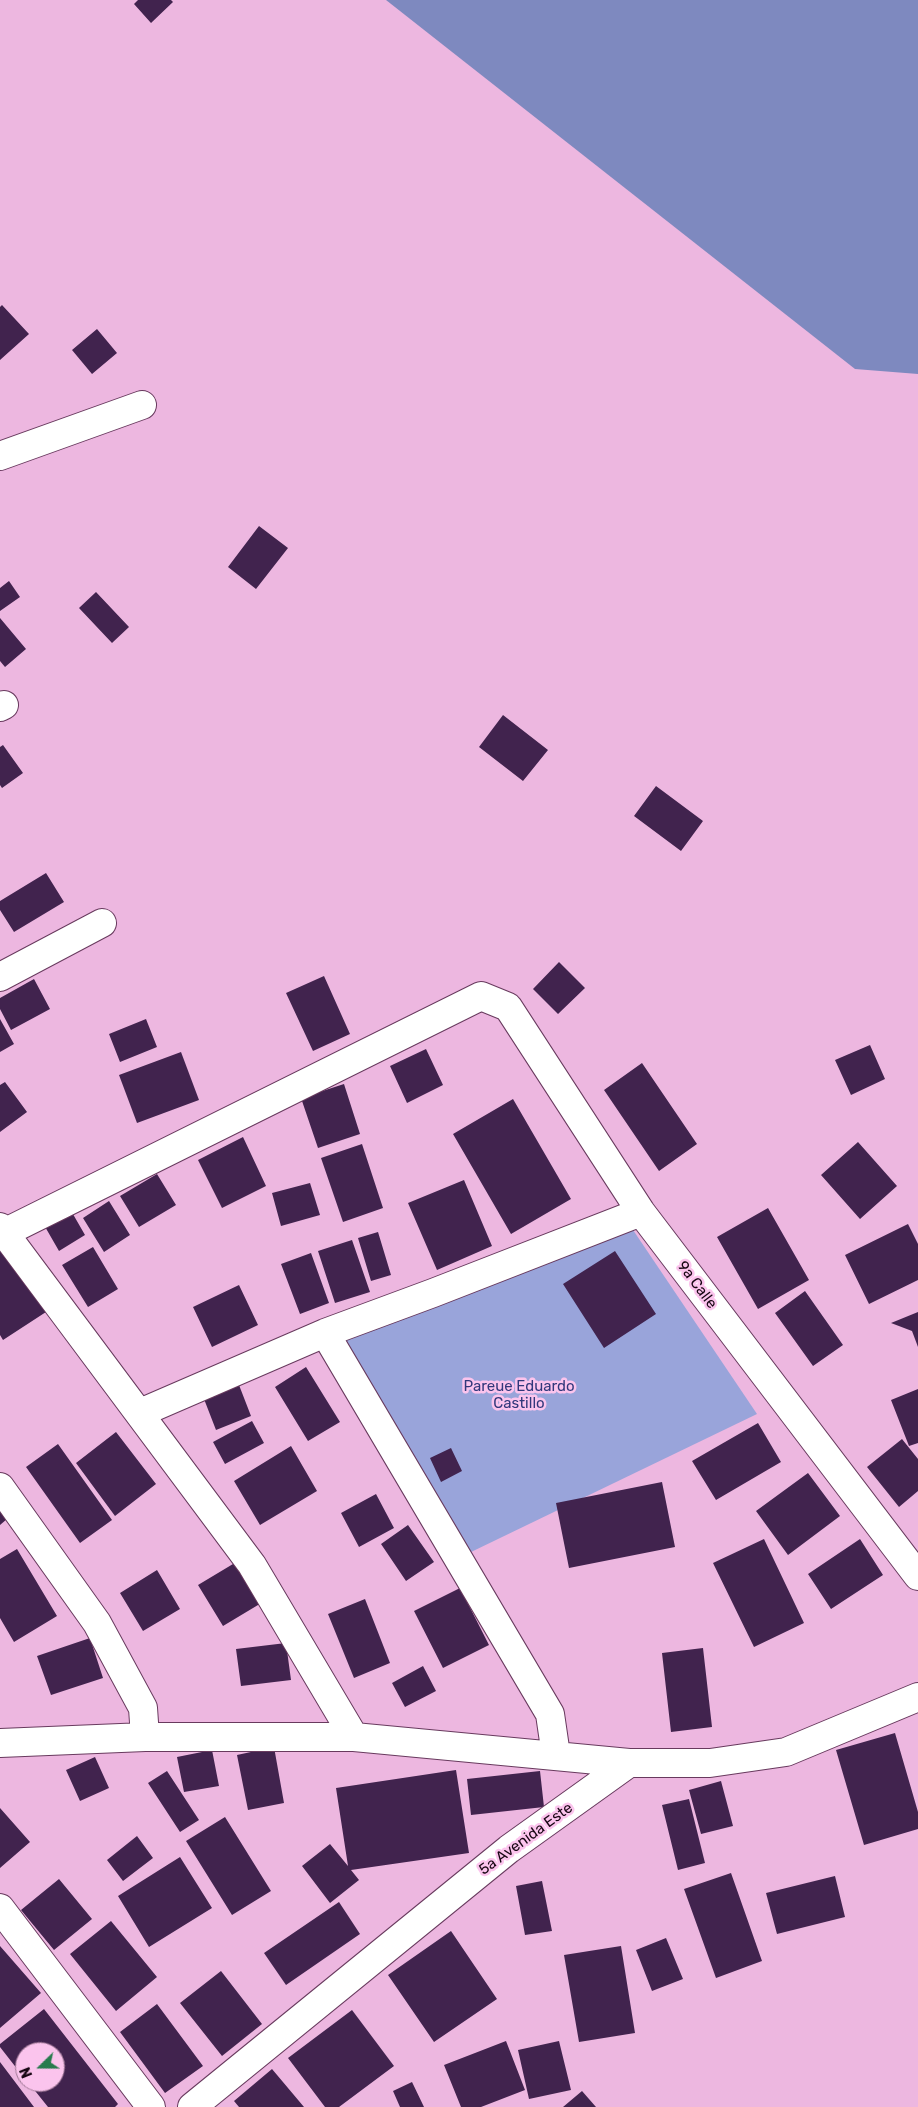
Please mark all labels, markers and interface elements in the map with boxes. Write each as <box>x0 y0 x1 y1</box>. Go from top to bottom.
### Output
street label: 9a Calle <box>673 1258 721 1312</box>
park label: Pareue Eduardo Castillo <box>463 1378 575 1413</box>
street label: 5a Avenida Este <box>476 1799 576 1879</box>
north arrow <box>15 2042 65 2092</box>
text: N <box>17 2065 36 2080</box>

